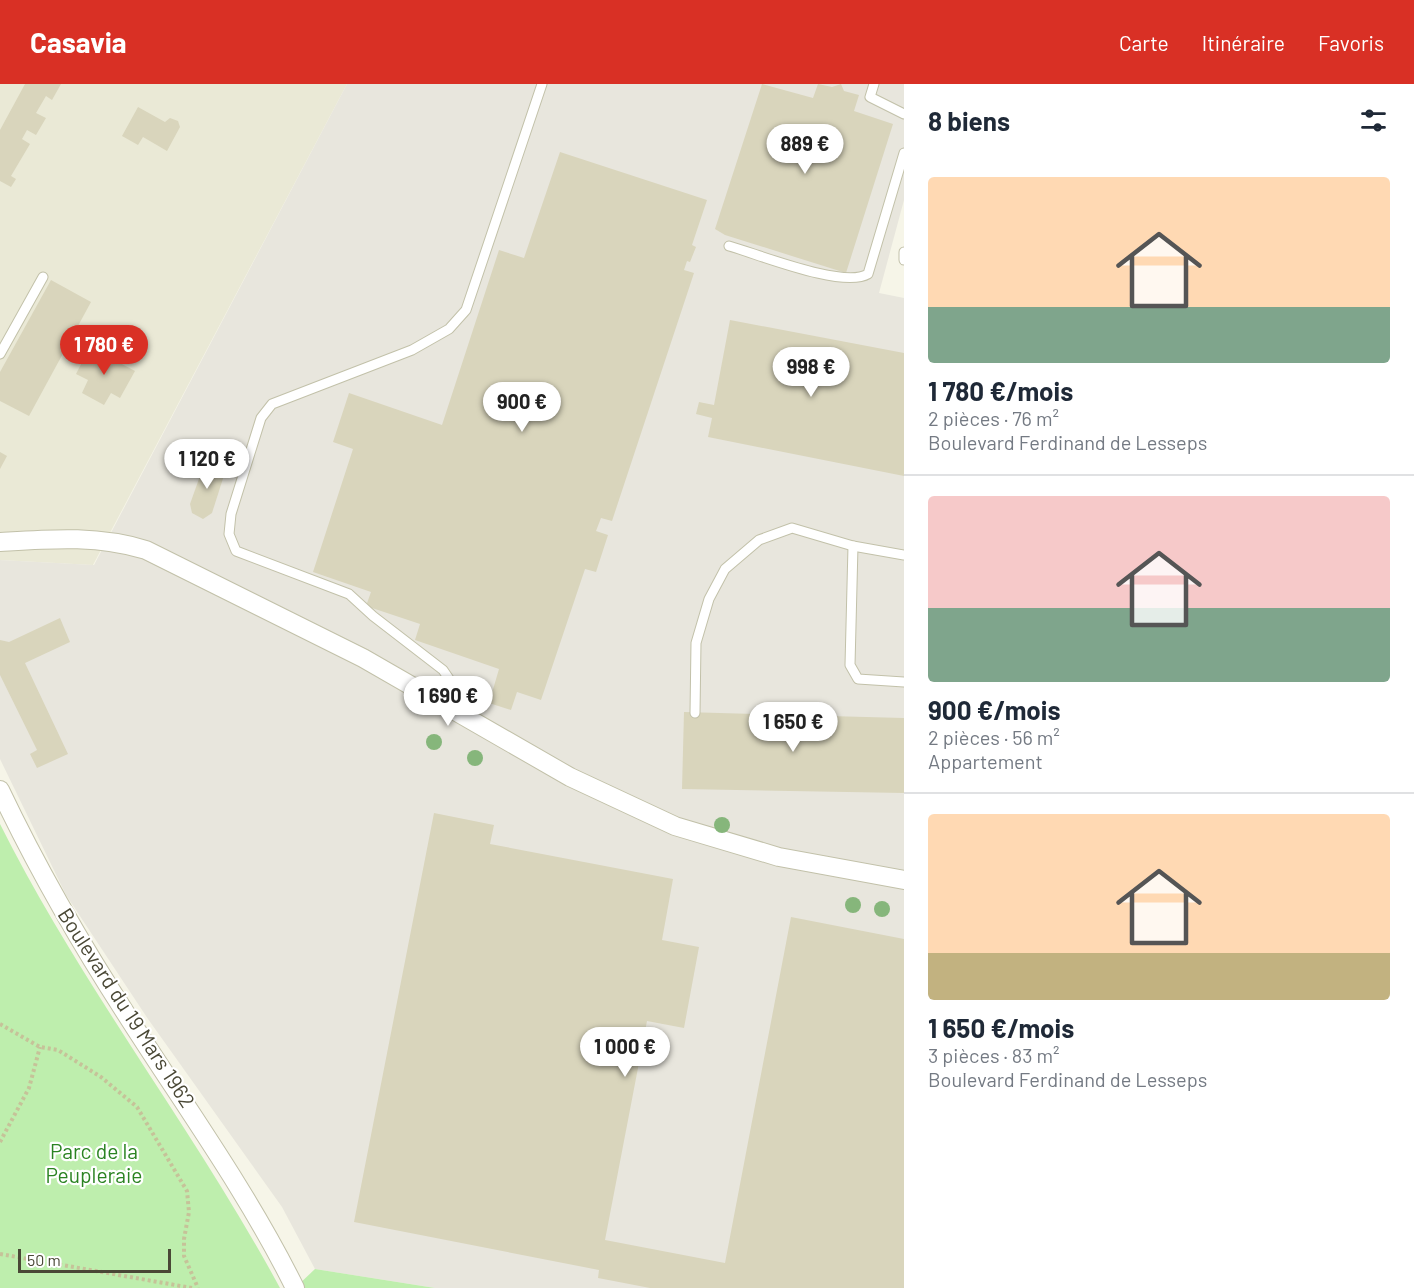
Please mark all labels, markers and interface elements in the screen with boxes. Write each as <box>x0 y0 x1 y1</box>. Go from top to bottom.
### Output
text: Casavia <box>30 25 127 59</box>
text: Carte <box>1119 30 1169 55</box>
text: Itinéraire <box>1202 30 1285 55</box>
text: Favoris <box>1318 30 1384 55</box>
icon: filters <box>1357 104 1390 137</box>
text: 8 biens <box>928 105 1010 136</box>
pin: 889 € <box>763 124 847 175</box>
text: 889 € <box>781 131 829 155</box>
icon: home <box>1105 216 1213 324</box>
pin: 1 780 € <box>49 325 159 376</box>
text: 1 780 € <box>74 332 134 356</box>
pin: 998 € <box>769 347 853 398</box>
text: 998 € <box>787 354 835 378</box>
text: 1 780 €/mois <box>928 375 1073 406</box>
pin: 900 € <box>480 382 564 433</box>
text: 900 € <box>497 389 547 413</box>
text: 2 pièces · 76 m² <box>928 406 1059 430</box>
text: Boulevard Ferdinand de Lesseps <box>928 430 1207 454</box>
pin: 1 120 € <box>152 439 262 490</box>
text: 1 120 € <box>178 446 236 470</box>
icon: home <box>1105 535 1213 643</box>
pin: 1 690 € <box>393 676 503 727</box>
text: 1 690 € <box>418 683 478 707</box>
text: 900 €/mois <box>928 694 1060 725</box>
pin: 1 650 € <box>738 702 848 753</box>
text: 1 650 € <box>763 709 823 733</box>
text: 2 pièces · 56 m² <box>928 725 1060 749</box>
text: Appartement <box>928 749 1043 773</box>
icon: home <box>1105 853 1213 961</box>
street label: Boulevard du 19 Mars 1962 <box>53 903 201 1112</box>
text: 1 650 €/mois <box>928 1012 1074 1043</box>
pin: 1 000 € <box>570 1027 680 1078</box>
text: 1 000 € <box>594 1034 656 1058</box>
text: 3 pièces · 83 m² <box>928 1043 1060 1067</box>
text: Boulevard Ferdinand de Lesseps <box>928 1067 1207 1091</box>
park label: Parc de la Peupleraie <box>46 1138 143 1187</box>
scale bar <box>18 1246 171 1274</box>
text: 50 m <box>27 1250 61 1269</box>

